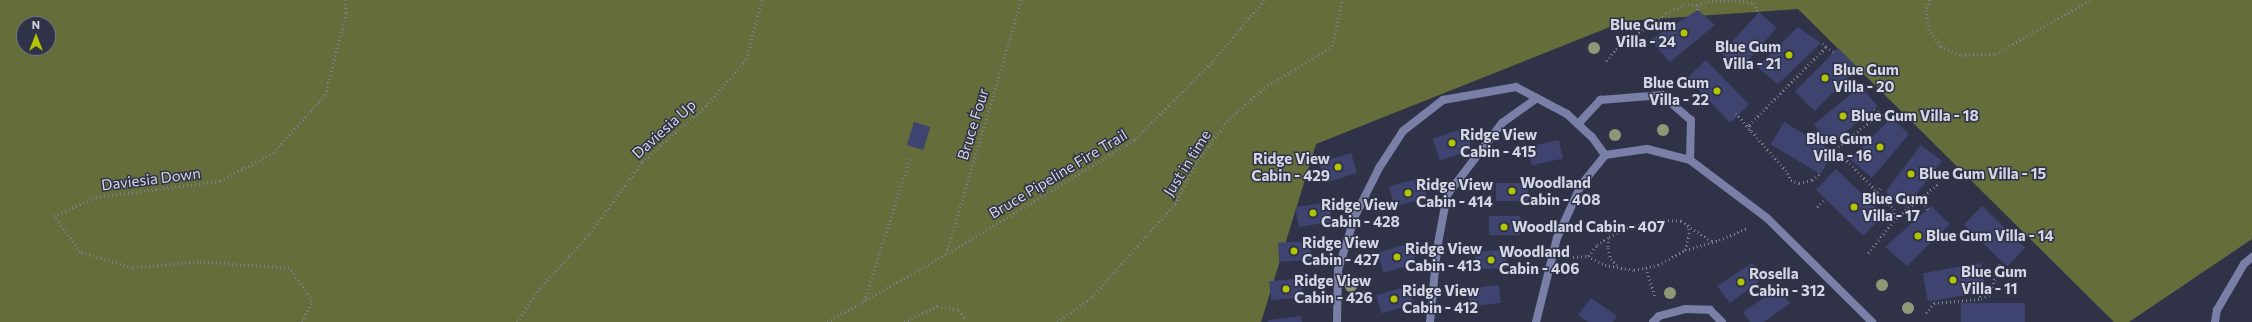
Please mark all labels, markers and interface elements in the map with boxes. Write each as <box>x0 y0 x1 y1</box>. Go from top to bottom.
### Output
place label: Blue Gum Villa - 24 <box>1610 15 1676 50</box>
north arrow <box>16 16 56 56</box>
text: N <box>32 18 40 31</box>
marker: Blue Gum Villa - 24 <box>1679 28 1689 38</box>
place label: Blue Gum Villa - 21 <box>1715 37 1781 72</box>
marker: Blue Gum Villa - 21 <box>1784 50 1794 60</box>
place label: Blue Gum Villa - 20 <box>1833 60 1899 95</box>
place label: Blue Gum Villa - 22 <box>1643 73 1709 108</box>
marker: Blue Gum Villa - 20 <box>1820 73 1830 83</box>
street label: Bruce Four <box>954 86 992 162</box>
marker: Blue Gum Villa - 22 <box>1712 86 1722 96</box>
street label: Daviesia Up <box>628 96 700 162</box>
place label: Blue Gum Villa - 18 <box>1851 107 1979 125</box>
marker: Blue Gum Villa - 18 <box>1838 111 1848 121</box>
place label: Ridge View Cabin - 415 <box>1460 125 1537 160</box>
street label: Bruce Pipeline Fire Trail <box>986 126 1130 222</box>
street label: Just in time <box>1160 126 1214 200</box>
place label: Blue Gum Villa - 16 <box>1806 129 1872 164</box>
marker: Ridge View Cabin - 415 <box>1447 138 1457 148</box>
marker: Blue Gum Villa - 16 <box>1875 142 1885 152</box>
place label: Ridge View Cabin - 429 <box>1251 149 1330 184</box>
marker: Ridge View Cabin - 429 <box>1333 162 1343 172</box>
street label: Daviesia Down <box>100 164 202 194</box>
place label: Blue Gum Villa - 15 <box>1919 165 2046 183</box>
marker: Blue Gum Villa - 15 <box>1906 169 1916 179</box>
place label: Woodland Cabin - 408 <box>1520 173 1600 208</box>
place label: Ridge View Cabin - 414 <box>1416 175 1493 210</box>
marker: Woodland Cabin - 408 <box>1507 186 1517 196</box>
marker: Ridge View Cabin - 414 <box>1403 188 1413 198</box>
place label: Blue Gum Villa - 17 <box>1862 189 1928 224</box>
place label: Ridge View Cabin - 428 <box>1321 195 1400 230</box>
marker: Blue Gum Villa - 17 <box>1849 202 1859 212</box>
marker: Ridge View Cabin - 428 <box>1308 208 1318 218</box>
place label: Woodland Cabin - 407 <box>1512 218 1665 236</box>
marker: Woodland Cabin - 407 <box>1499 222 1509 232</box>
place label: Blue Gum Villa - 14 <box>1926 227 2054 245</box>
marker: Blue Gum Villa - 14 <box>1913 231 1923 241</box>
place label: Ridge View Cabin - 427 <box>1302 233 1380 268</box>
place label: Ridge View Cabin - 413 <box>1405 239 1482 274</box>
place label: Woodland Cabin - 406 <box>1499 242 1579 277</box>
marker: Ridge View Cabin - 427 <box>1289 246 1299 256</box>
marker: Ridge View Cabin - 413 <box>1392 252 1402 262</box>
marker: Woodland Cabin - 406 <box>1486 255 1496 265</box>
place label: Blue Gum Villa - 11 <box>1961 262 2027 297</box>
place label: Rosella Cabin - 312 <box>1749 264 1825 299</box>
place label: Ridge View Cabin - 426 <box>1294 271 1373 306</box>
marker: Blue Gum Villa - 11 <box>1948 275 1958 285</box>
marker: Rosella Cabin - 312 <box>1736 277 1746 287</box>
place label: Ridge View Cabin - 412 <box>1402 281 1479 316</box>
marker: Ridge View Cabin - 426 <box>1281 284 1291 294</box>
marker: Ridge View Cabin - 412 <box>1389 294 1399 304</box>

